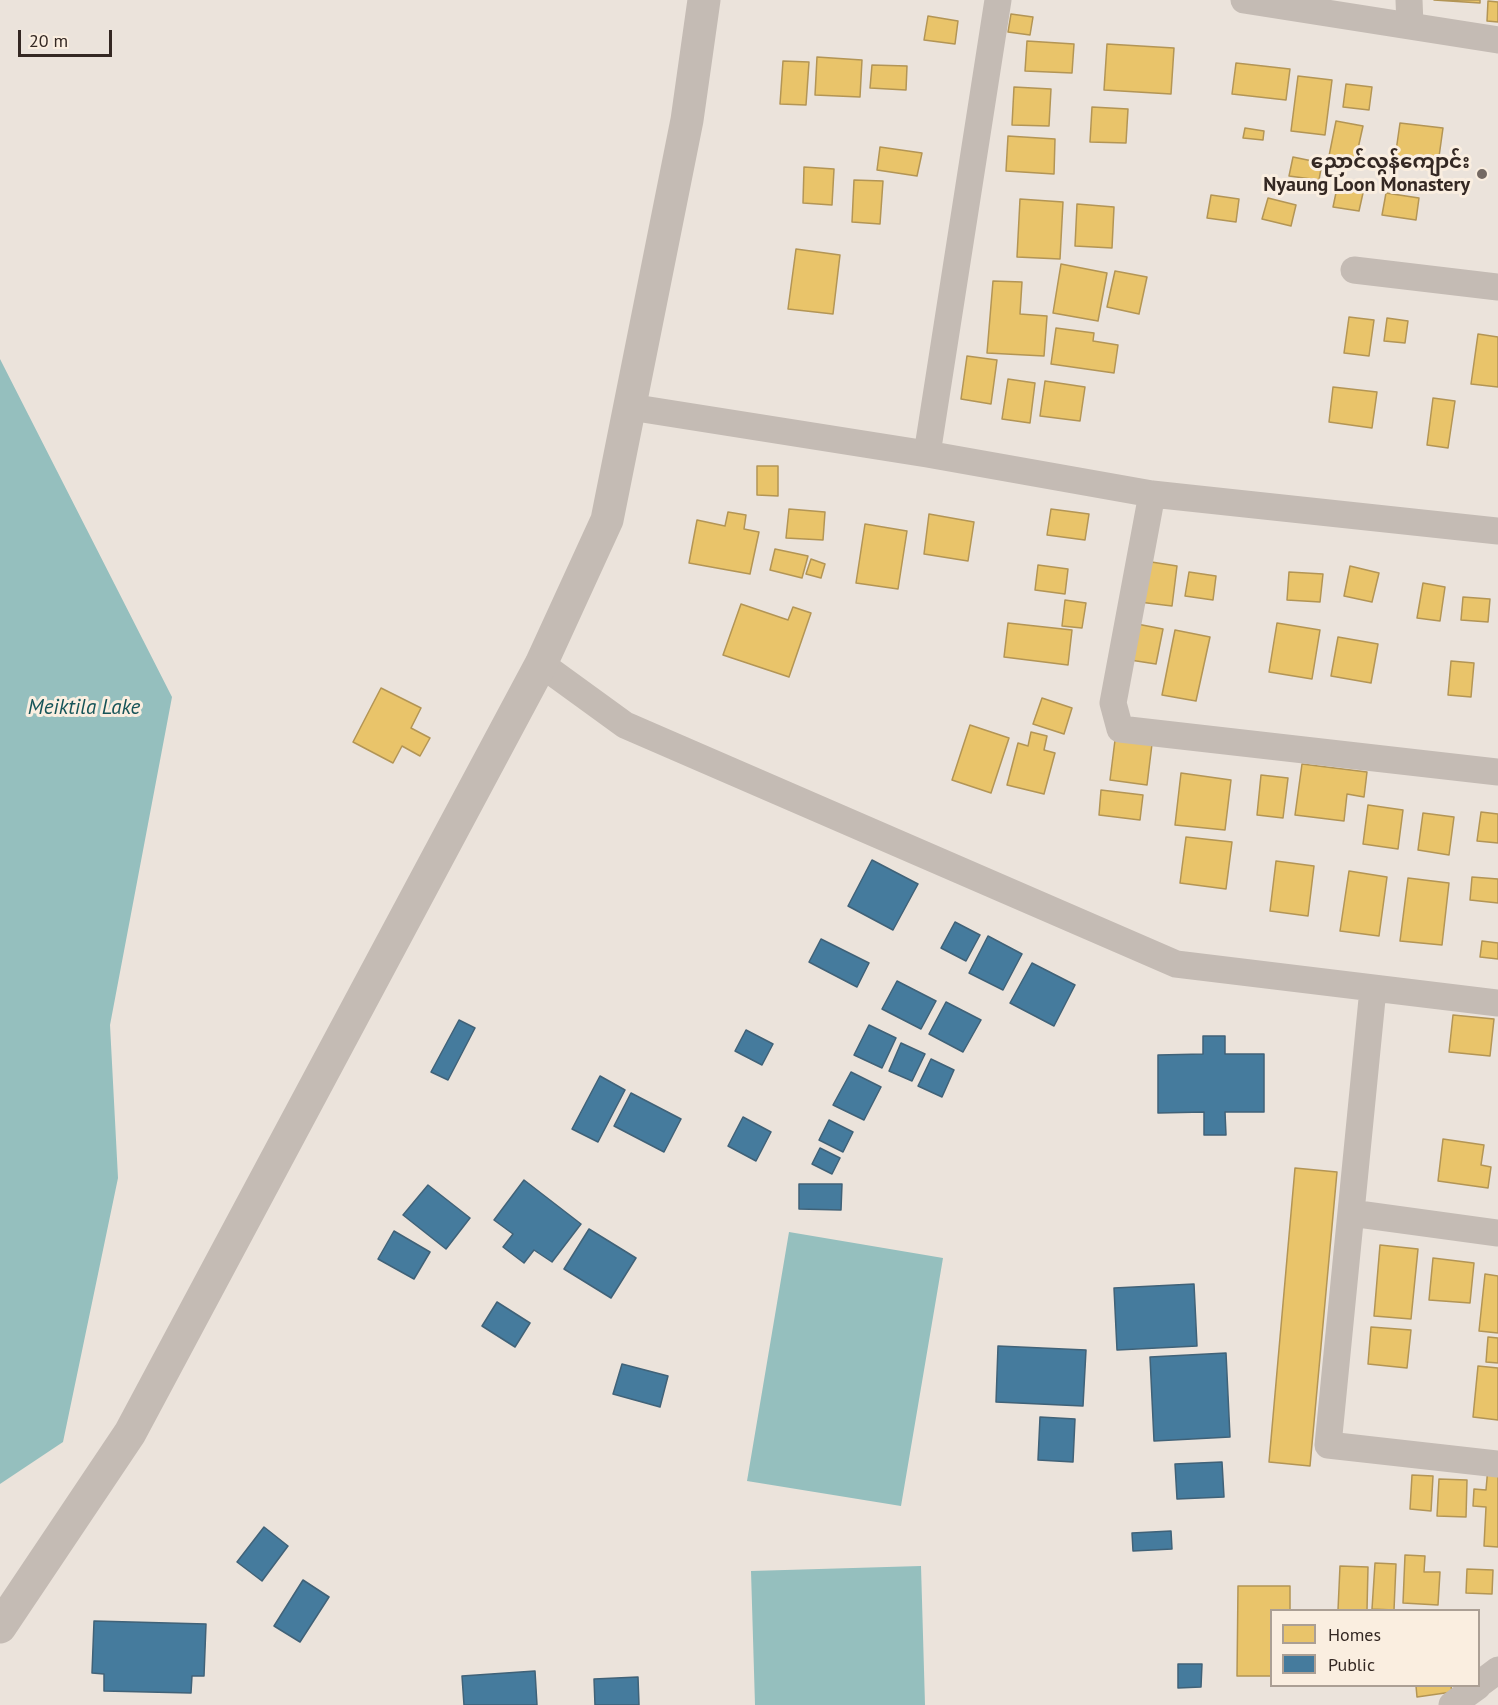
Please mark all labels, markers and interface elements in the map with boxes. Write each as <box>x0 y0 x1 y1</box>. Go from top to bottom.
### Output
scale bar <box>21 18 116 56</box>
text: 20 m <box>29 29 68 52</box>
place label: ညောင်လွန်ကျောင်း Nyaung Loon Monastery <box>1263 150 1470 197</box>
marker: ညောင်လွန်ကျောင်း Nyaung Loon Monastery <box>1475 167 1489 181</box>
water label: Meiktila Lake <box>28 695 140 721</box>
legend <box>1270 1609 1480 1687</box>
text: Homes <box>1328 1623 1381 1646</box>
text: Public <box>1328 1653 1375 1676</box>

